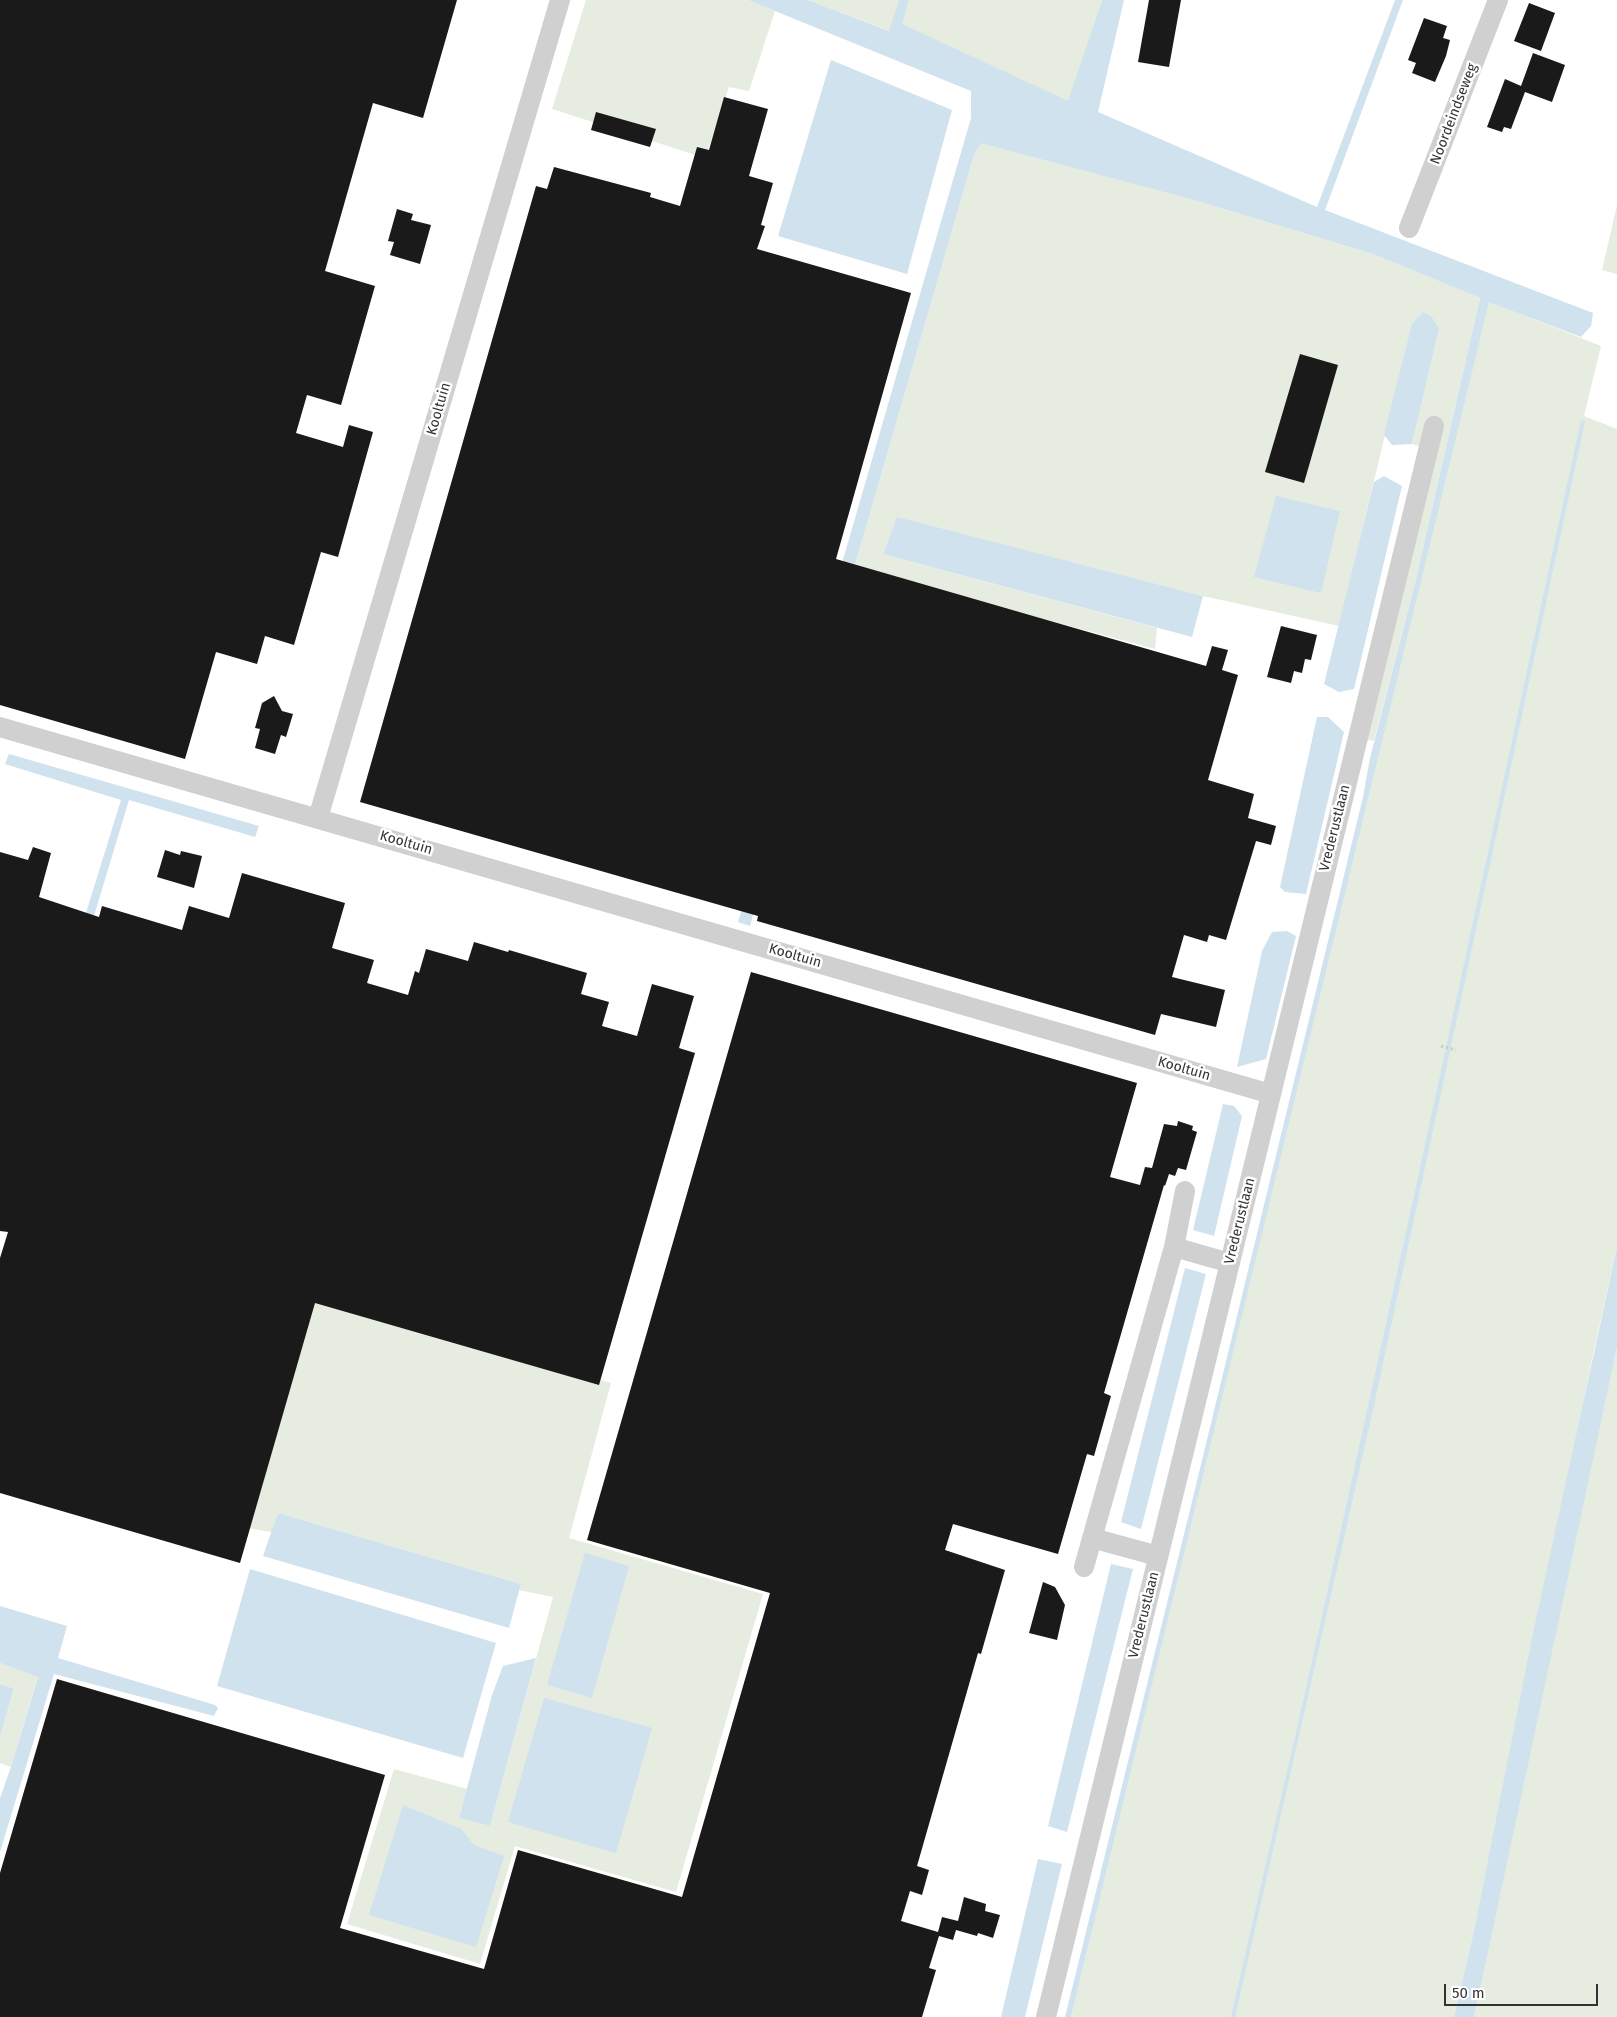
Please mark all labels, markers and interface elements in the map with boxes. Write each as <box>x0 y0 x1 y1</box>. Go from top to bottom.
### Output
street label: Noordeindseweg <box>1427 61 1481 167</box>
street label: Kooltuin <box>424 381 454 437</box>
street label: Vrederustlaan <box>1316 783 1354 873</box>
street label: Kooltuin <box>378 828 434 858</box>
street label: Kooltuin <box>767 941 823 971</box>
street label: Kooltuin <box>1156 1054 1212 1084</box>
street label: Vrederustlaan <box>1221 1176 1259 1266</box>
street label: Vrederustlaan <box>1125 1570 1163 1660</box>
scale bar <box>1447 1974 1601 2006</box>
text: 50 m <box>1452 1984 1485 2002</box>

